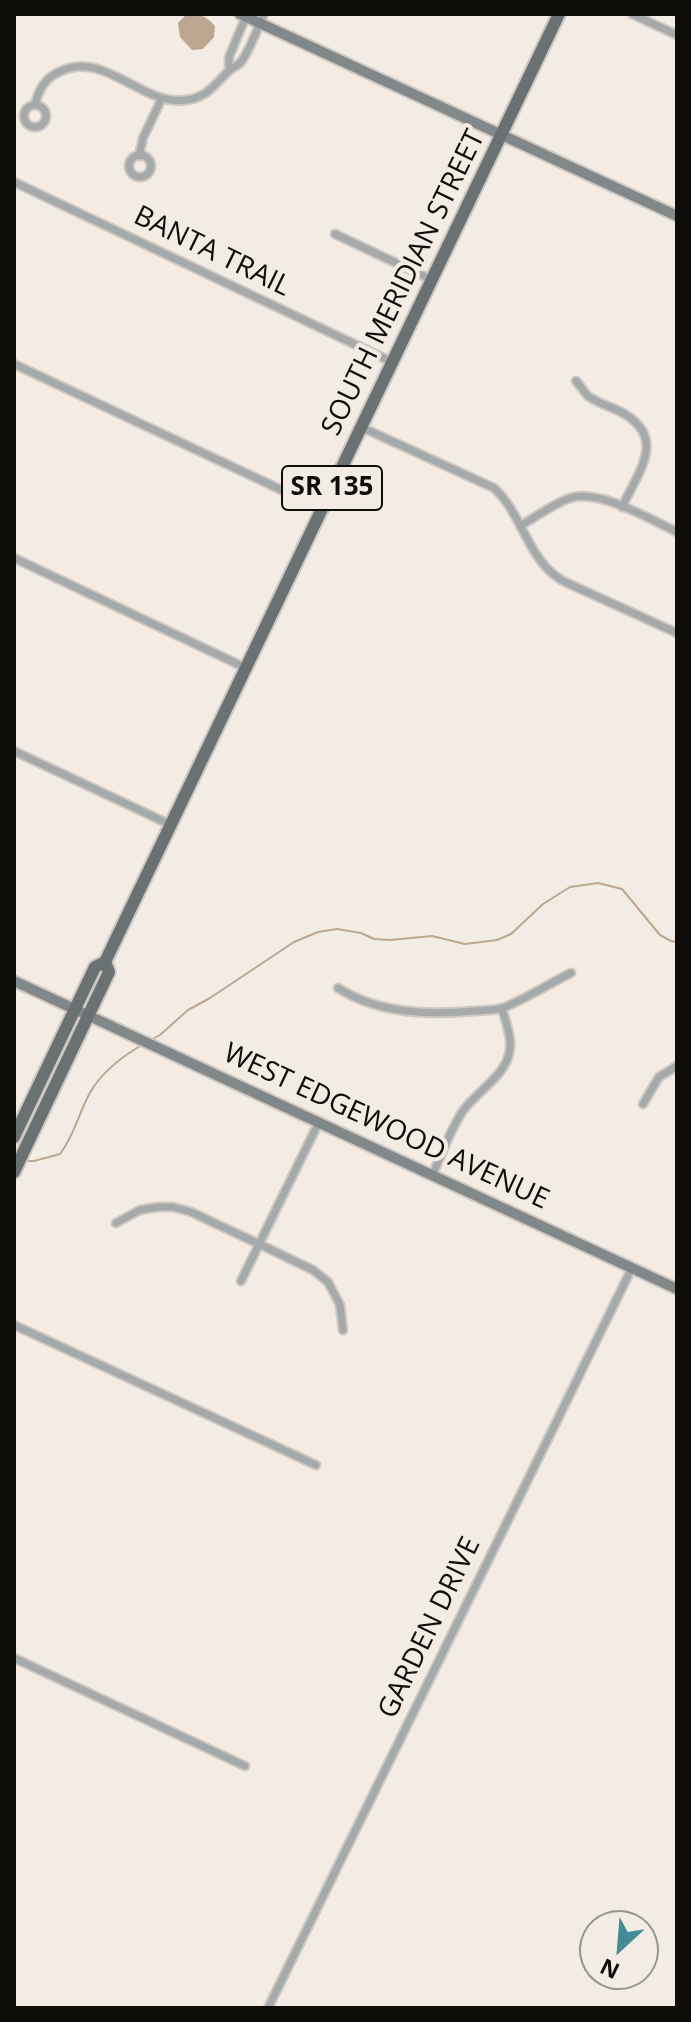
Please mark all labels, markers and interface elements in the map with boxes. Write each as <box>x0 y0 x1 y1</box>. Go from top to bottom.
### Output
street label: SOUTH MERIDIAN STREET <box>315 125 493 441</box>
street label: BANTA TRAIL <box>128 200 296 304</box>
road number: SR 135 <box>282 466 382 510</box>
street label: WEST EDGEWOOD AVENUE <box>218 1037 554 1217</box>
street label: GARDEN DRIVE <box>372 1532 488 1724</box>
north arrow <box>579 1910 659 1990</box>
text: N <box>595 1952 624 1987</box>

